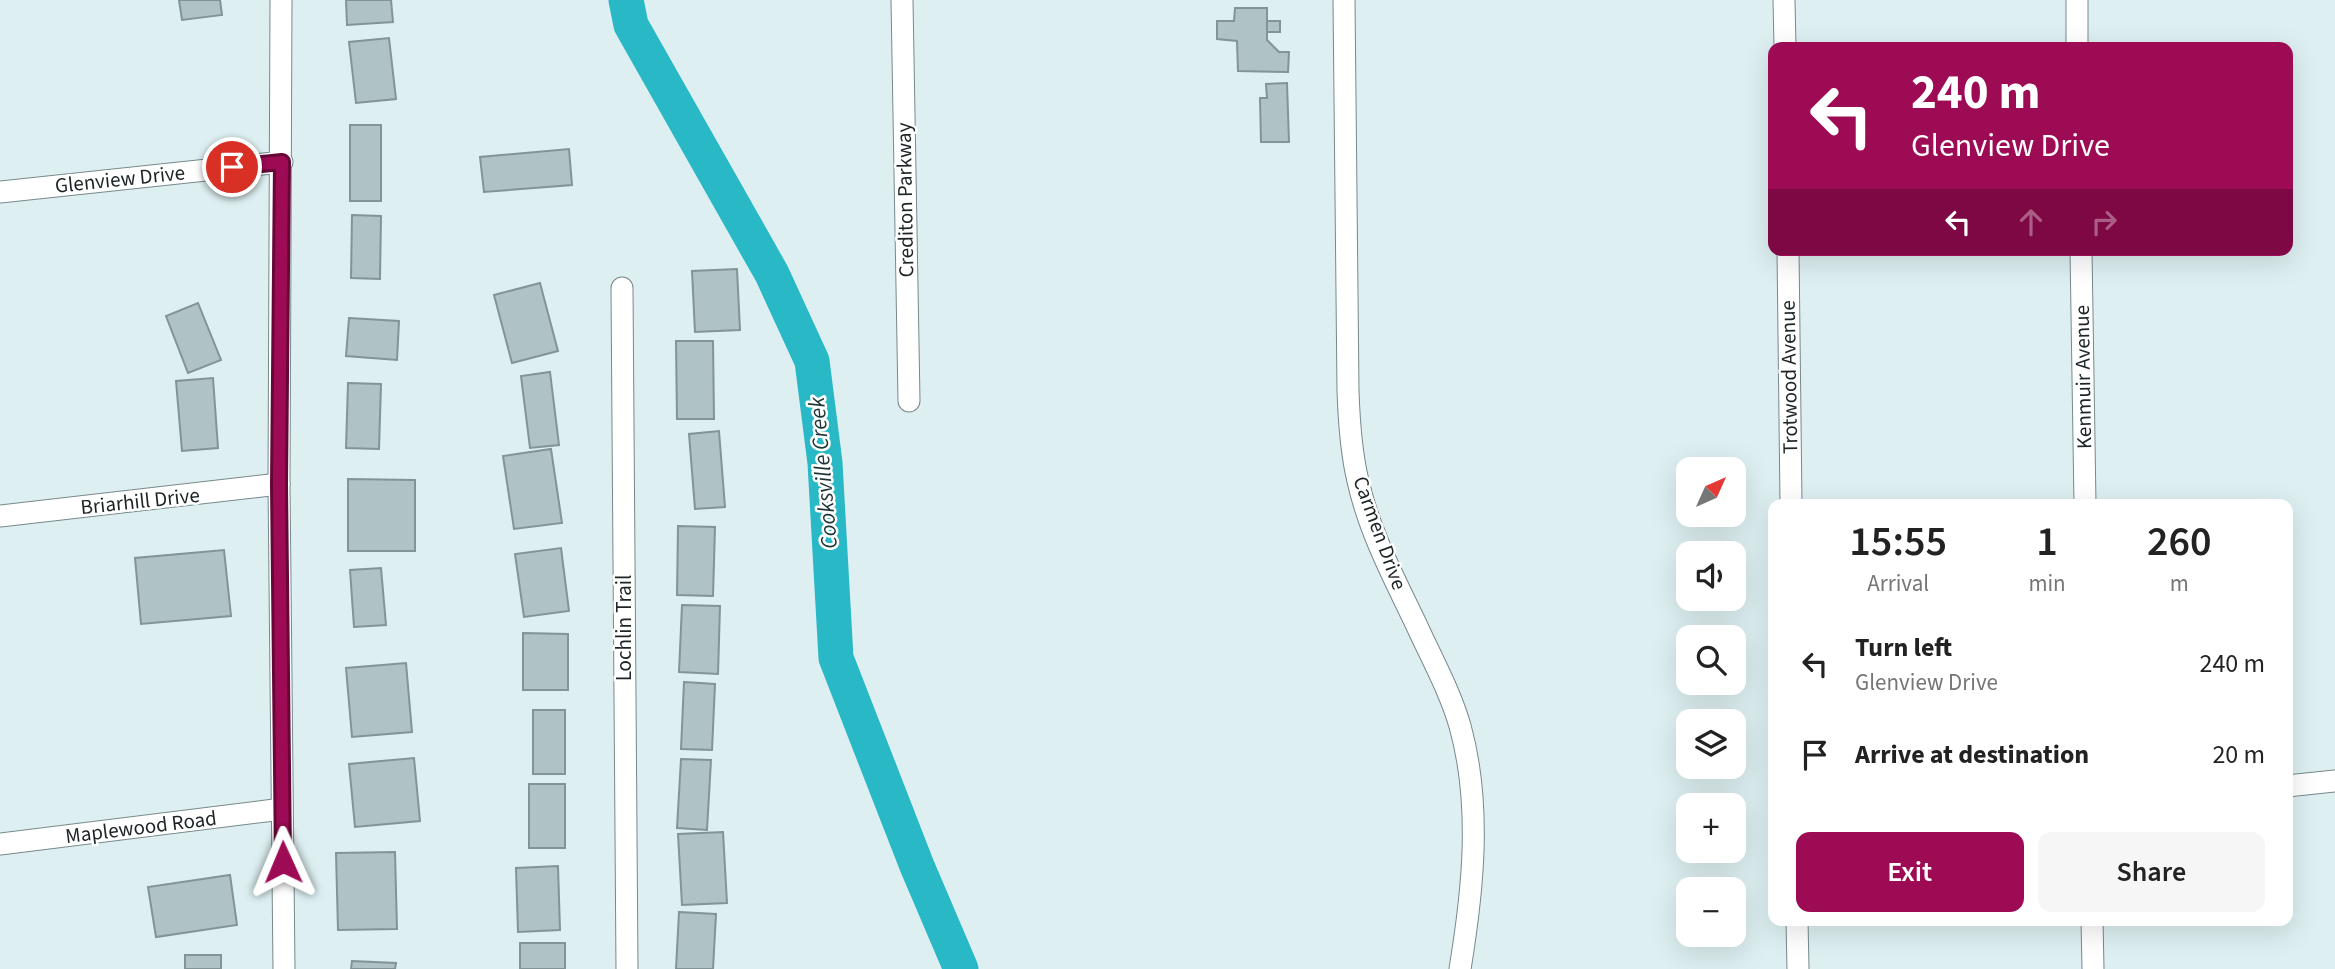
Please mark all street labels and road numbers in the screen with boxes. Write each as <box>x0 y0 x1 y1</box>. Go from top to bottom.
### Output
street label: Crediton Parkway <box>889 122 921 278</box>
street label: Glenview Drive <box>54 157 186 201</box>
street label: Trotwood Avenue <box>1773 300 1805 454</box>
street label: Kenmuir Avenue <box>2067 305 2099 449</box>
street label: Carmen Drive <box>1346 472 1414 594</box>
street label: Briarhill Drive <box>79 480 201 522</box>
street label: Lochlin Trail <box>609 575 639 681</box>
street label: Maplewood Road <box>64 803 218 851</box>

